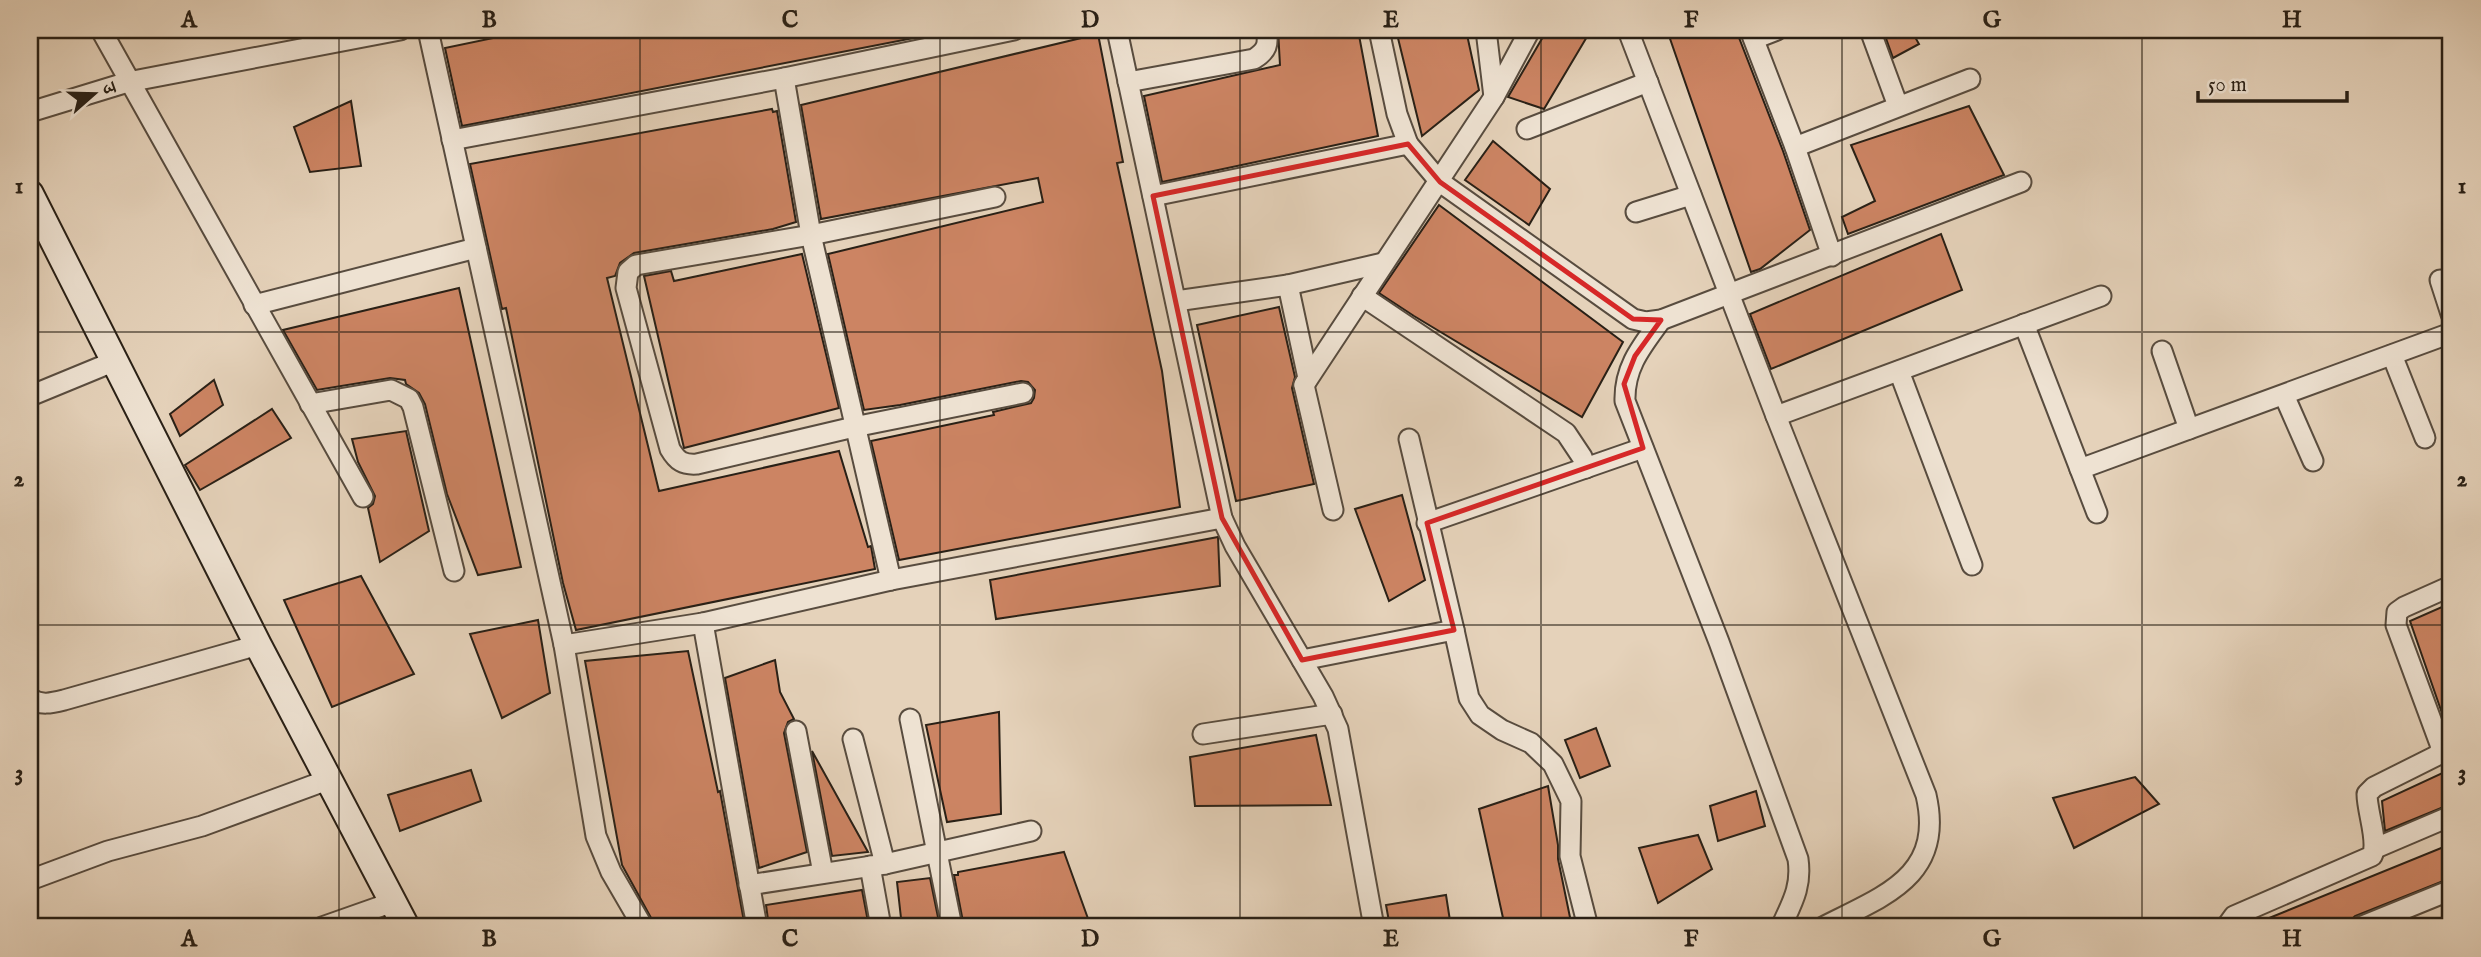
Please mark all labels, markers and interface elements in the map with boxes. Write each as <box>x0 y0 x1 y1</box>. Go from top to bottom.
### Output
text: A <box>180 6 198 35</box>
text: B <box>481 6 497 35</box>
text: C <box>782 6 799 35</box>
text: D <box>1081 6 1099 35</box>
text: E <box>1383 6 1399 35</box>
text: F <box>1684 6 1699 35</box>
text: G <box>1983 6 2002 35</box>
text: H <box>2282 6 2302 35</box>
north arrow <box>60 60 130 130</box>
scale bar <box>2198 60 2346 104</box>
text: 50 m <box>2208 72 2247 99</box>
text: उ <box>94 78 121 99</box>
text: 1 <box>15 172 23 201</box>
text: 1 <box>2458 172 2466 201</box>
text: 2 <box>14 465 25 494</box>
text: 2 <box>2457 465 2468 494</box>
text: 3 <box>15 759 23 788</box>
text: 3 <box>2458 759 2466 788</box>
text: A <box>180 925 198 954</box>
text: B <box>481 925 497 954</box>
text: C <box>782 925 799 954</box>
text: D <box>1081 925 1099 954</box>
text: E <box>1383 925 1399 954</box>
text: F <box>1684 925 1699 954</box>
text: G <box>1983 925 2002 954</box>
text: H <box>2282 925 2302 954</box>

